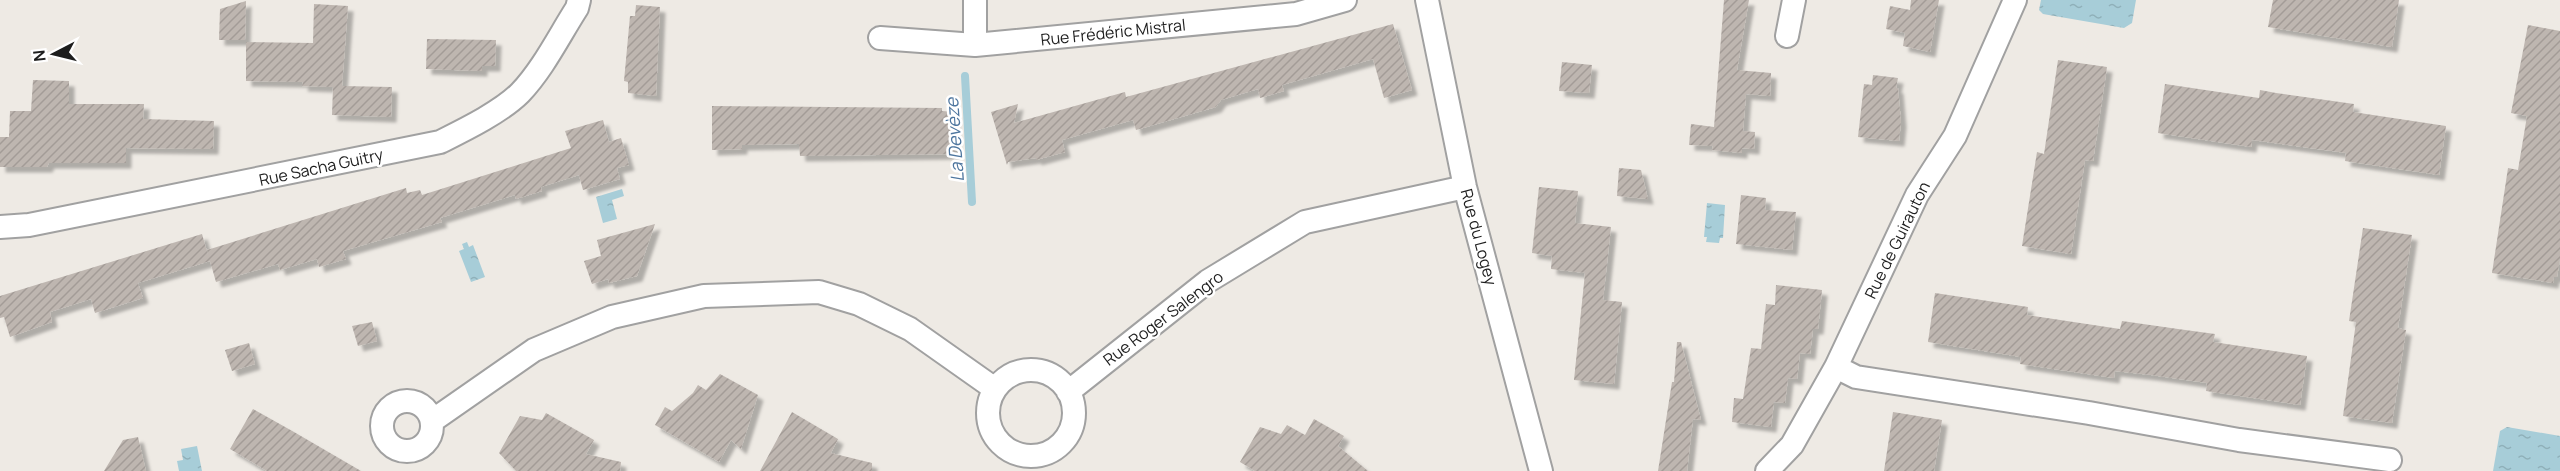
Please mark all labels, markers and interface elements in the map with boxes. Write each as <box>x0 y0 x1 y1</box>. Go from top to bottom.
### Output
street label: Rue Frédéric Mistral <box>1039 13 1187 51</box>
north arrow <box>24 24 84 84</box>
text: N <box>27 49 51 63</box>
water label: La Devèze <box>939 96 969 183</box>
street label: Rue Sacha Guitry <box>257 143 386 191</box>
street label: Rue de Guirauton <box>1859 178 1935 302</box>
street label: Rue du Logey <box>1456 186 1503 288</box>
street label: Rue Roger Salengro <box>1098 266 1228 370</box>

